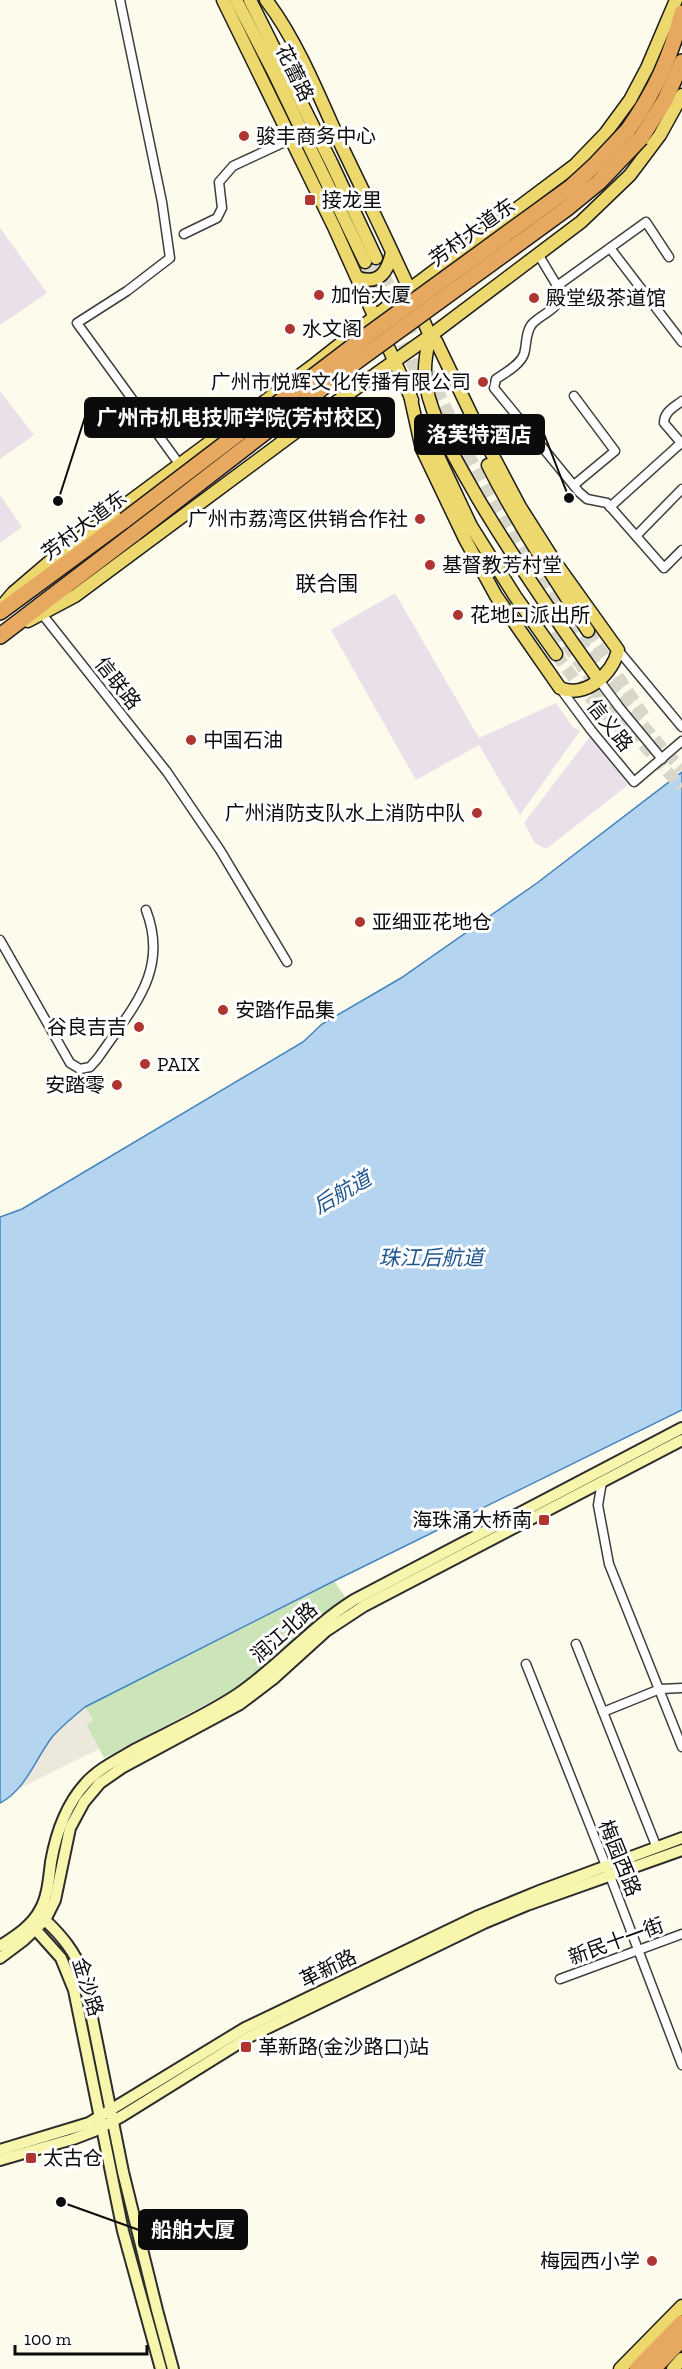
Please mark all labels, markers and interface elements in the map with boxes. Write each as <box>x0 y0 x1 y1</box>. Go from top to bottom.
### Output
street label: 花蕾路 <box>271 41 319 105</box>
place label: 骏丰商务中心 <box>256 124 376 148</box>
marker: 骏丰商务中心 <box>237 129 251 143</box>
place label: 接龙里 <box>322 188 382 212</box>
marker: 接龙里 <box>303 193 317 207</box>
street label: 芳村大道东 <box>424 193 520 271</box>
place label: 加怡大厦 <box>331 283 411 307</box>
place label: 殿堂级茶道馆 <box>546 286 666 310</box>
marker: 加怡大厦 <box>312 288 326 302</box>
marker: 殿堂级茶道馆 <box>527 291 541 305</box>
place label: 水文阁 <box>302 317 362 341</box>
marker: 水文阁 <box>283 322 297 336</box>
place label: 广州市悦辉文化传播有限公司 <box>211 370 471 394</box>
marker: 广州市悦辉文化传播有限公司 <box>476 375 490 389</box>
callout: 广州市机电技师学院(芳村校区) <box>85 398 394 437</box>
text: 广州市机电技师学院(芳村校区) <box>96 405 382 430</box>
callout: 洛芙特酒店 <box>415 415 544 454</box>
text: 洛芙特酒店 <box>427 422 532 447</box>
street label: 芳村大道东 <box>37 485 131 565</box>
place label: 广州市荔湾区供销合作社 <box>188 507 408 531</box>
marker: 广州市荔湾区供销合作社 <box>413 512 427 526</box>
place label: 基督教芳村堂 <box>442 553 562 577</box>
marker: 基督教芳村堂 <box>423 558 437 572</box>
district label: 联合围 <box>296 571 359 596</box>
place label: 花地口派出所 <box>470 603 590 627</box>
marker: 花地口派出所 <box>451 608 465 622</box>
street label: 信联路 <box>90 652 146 714</box>
street label: 信义路 <box>582 694 638 756</box>
place label: 中国石油 <box>203 728 283 752</box>
marker: 中国石油 <box>184 733 198 747</box>
place label: 广州消防支队水上消防中队 <box>225 801 465 825</box>
marker: 广州消防支队水上消防中队 <box>470 806 484 820</box>
place label: 亚细亚花地仓 <box>372 910 492 934</box>
marker: 亚细亚花地仓 <box>353 915 367 929</box>
place label: 安踏作品集 <box>235 998 335 1022</box>
marker: 安踏作品集 <box>216 1003 230 1017</box>
place label: 谷良吉吉 <box>47 1015 127 1039</box>
marker: 谷良吉吉 <box>132 1020 146 1034</box>
place label: PAIX <box>157 1052 200 1076</box>
marker: PAIX <box>138 1057 152 1071</box>
place label: 安踏零 <box>45 1073 105 1097</box>
marker: 安踏零 <box>110 1078 124 1092</box>
water label: 后航道 <box>308 1164 378 1219</box>
water label: 珠江后航道 <box>379 1245 486 1270</box>
place label: 海珠涌大桥南 <box>412 1508 532 1532</box>
marker: 海珠涌大桥南 <box>537 1513 551 1527</box>
street label: 润江北路 <box>246 1597 322 1667</box>
street label: 梅园西路 <box>594 1816 646 1900</box>
street label: 新民十一街 <box>565 1913 667 1969</box>
street label: 革新路 <box>296 1944 360 1992</box>
street label: 金沙路 <box>68 1955 108 2019</box>
place label: 革新路(金沙路口)站 <box>258 2035 429 2059</box>
marker: 革新路(金沙路口)站 <box>239 2040 253 2054</box>
place label: 太古仓 <box>43 2146 103 2170</box>
marker: 太古仓 <box>24 2151 38 2165</box>
callout: 船舶大厦 <box>139 2210 247 2249</box>
text: 船舶大厦 <box>151 2217 235 2242</box>
place label: 梅园西小学 <box>540 2249 640 2273</box>
marker: 梅园西小学 <box>645 2254 659 2268</box>
scale bar <box>15 2318 147 2356</box>
text: 100 m <box>24 2328 72 2350</box>

